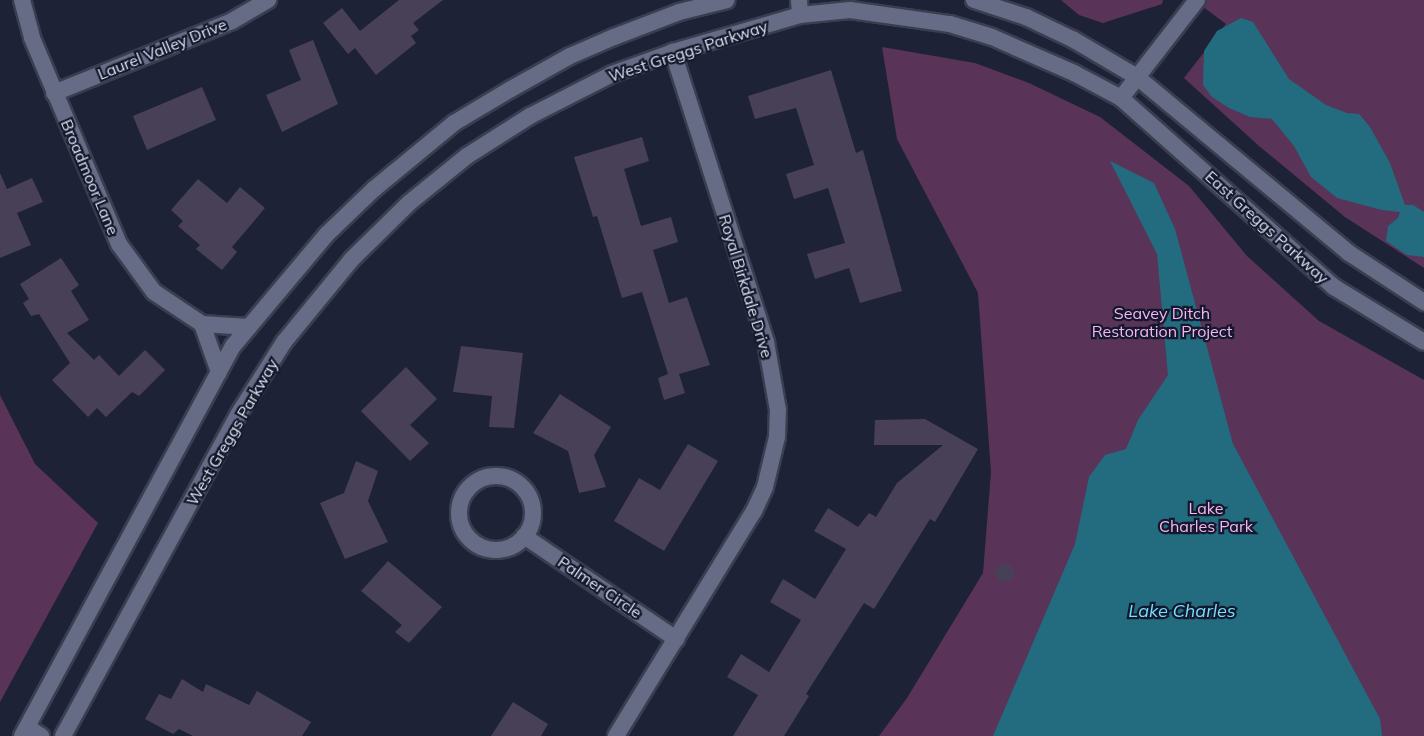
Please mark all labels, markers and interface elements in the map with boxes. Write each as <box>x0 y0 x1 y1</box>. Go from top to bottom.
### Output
street label: Laurel Valley Drive <box>95 14 229 84</box>
street label: West Greggs Parkway <box>606 16 770 86</box>
street label: Broadmoor Lane <box>57 116 123 238</box>
street label: East Greggs Parkway <box>1201 167 1333 287</box>
street label: Royal Birkdale Drive <box>715 212 777 360</box>
park label: Seavey Ditch Restoration Project <box>1092 303 1232 341</box>
street label: West Greggs Parkway <box>182 355 282 509</box>
park label: Lake Charles Park <box>1159 498 1253 536</box>
street label: Palmer Circle <box>554 552 646 622</box>
water label: Lake Charles <box>1128 600 1236 622</box>

